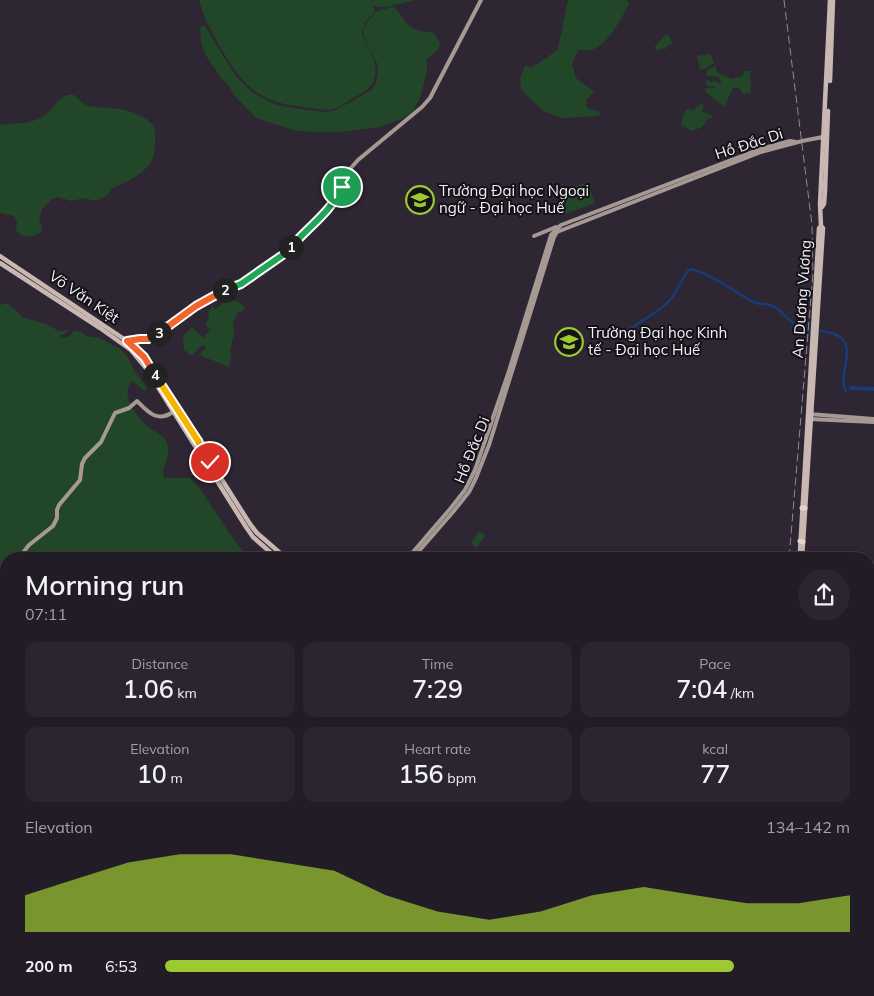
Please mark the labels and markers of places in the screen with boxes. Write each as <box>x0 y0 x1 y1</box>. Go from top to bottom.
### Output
pin <box>321 166 363 208</box>
place label: Trường Đại học Ngoại ngữ - Đại học Huế <box>439 181 589 217</box>
school or university icon: Trường Đại học Ngoại ngữ - Đại học Huế <box>405 185 435 215</box>
pin: 1 <box>278 234 304 260</box>
pin: 2 <box>212 278 238 302</box>
pin: 3 <box>146 320 172 346</box>
place label: Trường Đại học Kinh tế - Đại học Huế <box>588 323 727 359</box>
school or university icon: Trường Đại học Kinh tế - Đại học Huế <box>554 327 584 357</box>
pin: 4 <box>142 362 168 388</box>
pin <box>189 441 231 483</box>

